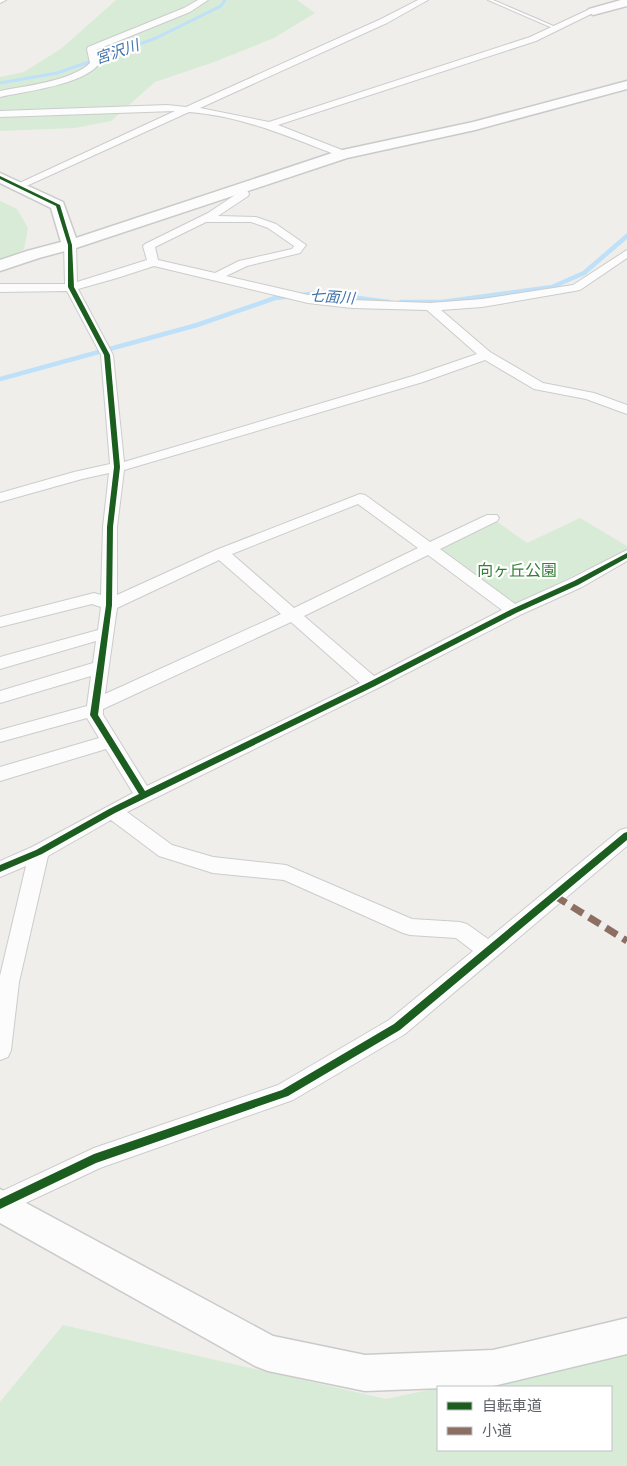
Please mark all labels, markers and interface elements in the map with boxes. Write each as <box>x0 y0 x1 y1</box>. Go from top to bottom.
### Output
water label: 宮沢川 <box>92 34 143 69</box>
water label: 七面川 <box>309 284 357 309</box>
park label: 向ヶ丘公園 <box>477 559 557 582</box>
legend <box>437 1386 612 1451</box>
text: 自転車道 <box>482 1395 542 1416</box>
text: 小道 <box>482 1420 512 1441</box>

